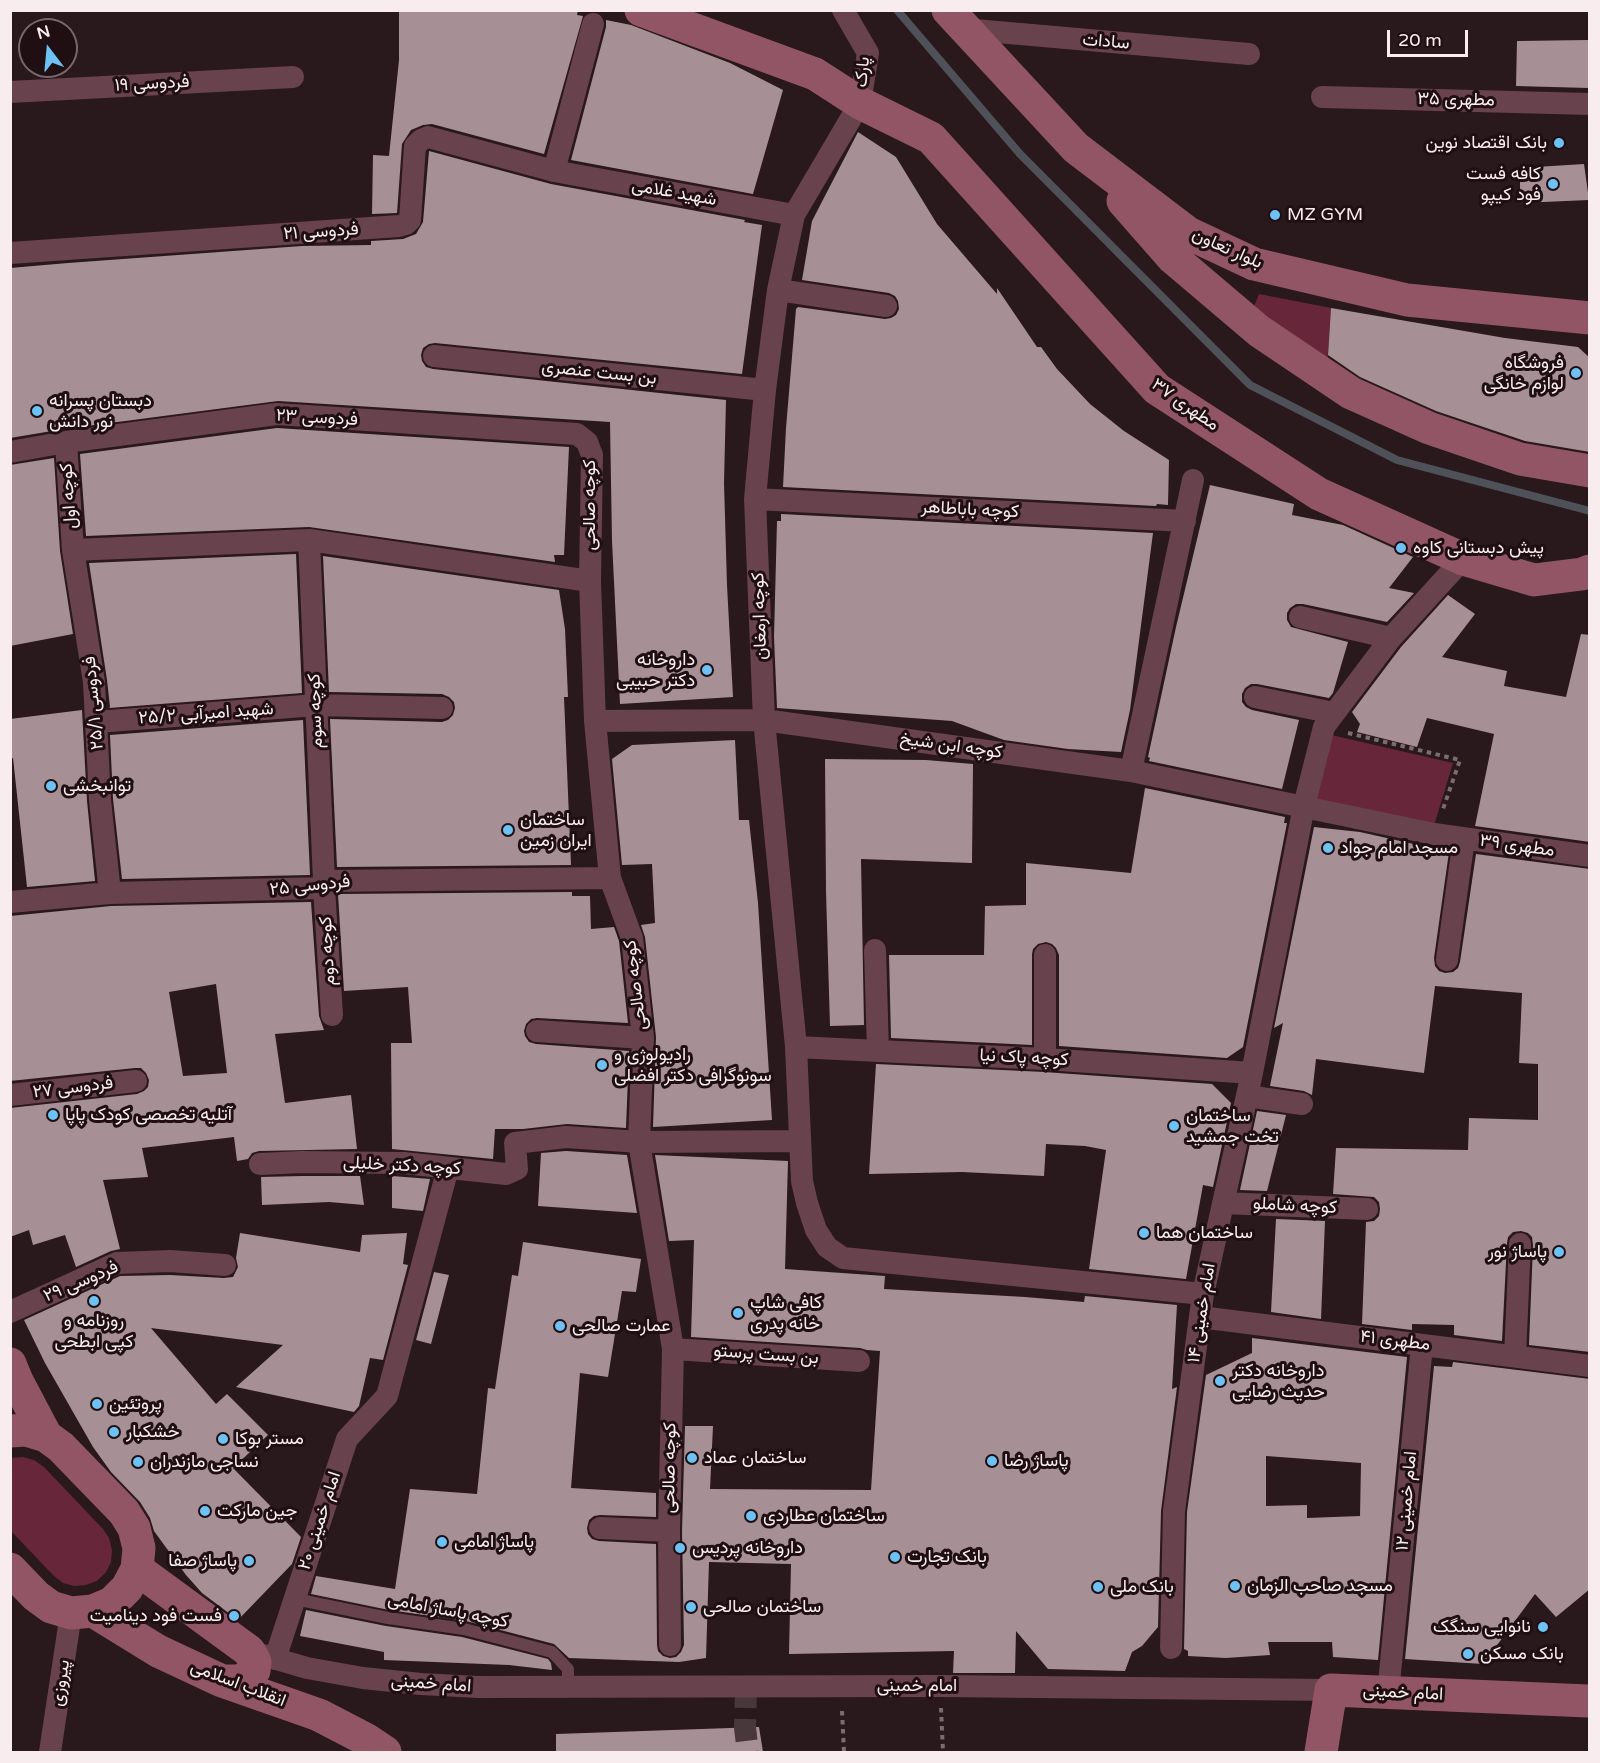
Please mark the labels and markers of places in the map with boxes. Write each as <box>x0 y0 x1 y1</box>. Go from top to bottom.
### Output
place label: بانک اقتصاد نوین <box>1426 132 1547 154</box>
marker: بانک اقتصاد نوین <box>1552 136 1566 150</box>
place label: کافه فست فود کیپو <box>1466 163 1541 206</box>
marker: کافه فست فود کیپو <box>1546 177 1560 191</box>
place label: MZ GYM <box>1287 204 1363 226</box>
marker: MZ GYM <box>1268 208 1282 222</box>
place label: فروشگاه لوازم خانگی <box>1484 352 1564 394</box>
marker: فروشگاه لوازم خانگی <box>1569 366 1583 380</box>
place label: دبستان پسرانه نور دانش <box>49 390 152 432</box>
marker: دبستان پسرانه نور دانش <box>30 404 44 418</box>
place label: پیش دبستانی کاوه <box>1413 537 1544 559</box>
marker: پیش دبستانی کاوه <box>1394 541 1408 555</box>
place label: داروخانه دکتر حبیبی <box>616 649 695 692</box>
marker: داروخانه دکتر حبیبی <box>700 663 714 677</box>
place label: توانبخشی <box>63 775 131 797</box>
marker: توانبخشی <box>44 779 58 793</box>
place label: ساختمان ایران زمین <box>520 809 592 852</box>
marker: ساختمان ایران زمین <box>501 823 515 837</box>
place label: مسجد امام جواد <box>1340 837 1458 859</box>
marker: مسجد امام جواد <box>1321 841 1335 855</box>
place label: رادیولوژی و سونوگرافی دکتر افضلی <box>614 1044 772 1086</box>
marker: رادیولوژی و سونوگرافی دکتر افضلی <box>595 1058 609 1072</box>
place label: آتلیه تخصصی کودک پاپا <box>65 1104 232 1126</box>
place label: ساختمان تخت جمشید <box>1186 1105 1279 1148</box>
marker: آتلیه تخصصی کودک پاپا <box>46 1108 60 1122</box>
marker: ساختمان تخت جمشید <box>1167 1119 1181 1133</box>
place label: ساختمان هما <box>1156 1222 1253 1244</box>
marker: ساختمان هما <box>1137 1226 1151 1240</box>
place label: پاساژ نور <box>1488 1241 1547 1263</box>
marker: پاساژ نور <box>1552 1245 1566 1259</box>
place label: کافی شاپ خانه پدری <box>750 1292 822 1334</box>
marker: روزنامه و کپی ابطحی <box>87 1294 101 1308</box>
marker: کافی شاپ خانه پدری <box>731 1306 745 1320</box>
place label: روزنامه و کپی ابطحی <box>55 1310 133 1352</box>
place label: عمارت صالحی <box>572 1315 670 1337</box>
marker: عمارت صالحی <box>553 1319 567 1333</box>
place label: داروخانه دکتر حدیث رضایی <box>1232 1360 1325 1402</box>
marker: داروخانه دکتر حدیث رضایی <box>1213 1374 1227 1388</box>
place label: پروتئین <box>109 1393 162 1415</box>
marker: پروتئین <box>90 1397 104 1411</box>
place label: خشکبار <box>126 1421 180 1443</box>
marker: خشکبار <box>107 1425 121 1439</box>
place label: مستر بوکا <box>235 1428 304 1450</box>
marker: مستر بوکا <box>216 1432 230 1446</box>
place label: ساختمان عماد <box>704 1447 806 1469</box>
place label: پاساژ رضا <box>1004 1450 1069 1472</box>
place label: نساجی مازندران <box>150 1451 259 1473</box>
marker: ساختمان عماد <box>685 1451 699 1465</box>
marker: پاساژ رضا <box>985 1454 999 1468</box>
marker: نساجی مازندران <box>131 1455 145 1469</box>
place label: جین مارکت <box>217 1500 297 1522</box>
marker: جین مارکت <box>198 1504 212 1518</box>
place label: ساختمان عطاردی <box>763 1505 885 1527</box>
marker: ساختمان عطاردی <box>744 1509 758 1523</box>
place label: پاساژ امامی <box>454 1531 534 1553</box>
marker: پاساژ امامی <box>435 1535 449 1549</box>
place label: داروخانه پردیس <box>692 1537 803 1559</box>
marker: داروخانه پردیس <box>673 1541 687 1555</box>
place label: بانک تجارت <box>907 1546 987 1568</box>
place label: پاساژ صفا <box>168 1550 237 1572</box>
marker: بانک تجارت <box>888 1550 902 1564</box>
marker: پاساژ صفا <box>242 1554 256 1568</box>
place label: مسجد صاحب الزمان <box>1247 1575 1393 1597</box>
place label: بانک ملی <box>1110 1576 1174 1598</box>
marker: مسجد صاحب الزمان <box>1228 1579 1242 1593</box>
marker: بانک ملی <box>1091 1580 1105 1594</box>
place label: ساختمان صالحی <box>703 1596 821 1618</box>
marker: ساختمان صالحی <box>684 1600 698 1614</box>
place label: فست فود دینامیت <box>90 1605 222 1627</box>
marker: فست فود دینامیت <box>227 1609 241 1623</box>
place label: نانوایی سنگک <box>1433 1616 1531 1638</box>
marker: نانوایی سنگک <box>1536 1620 1550 1634</box>
place label: بانک مسکن <box>1480 1643 1564 1665</box>
marker: بانک مسکن <box>1461 1647 1475 1661</box>

